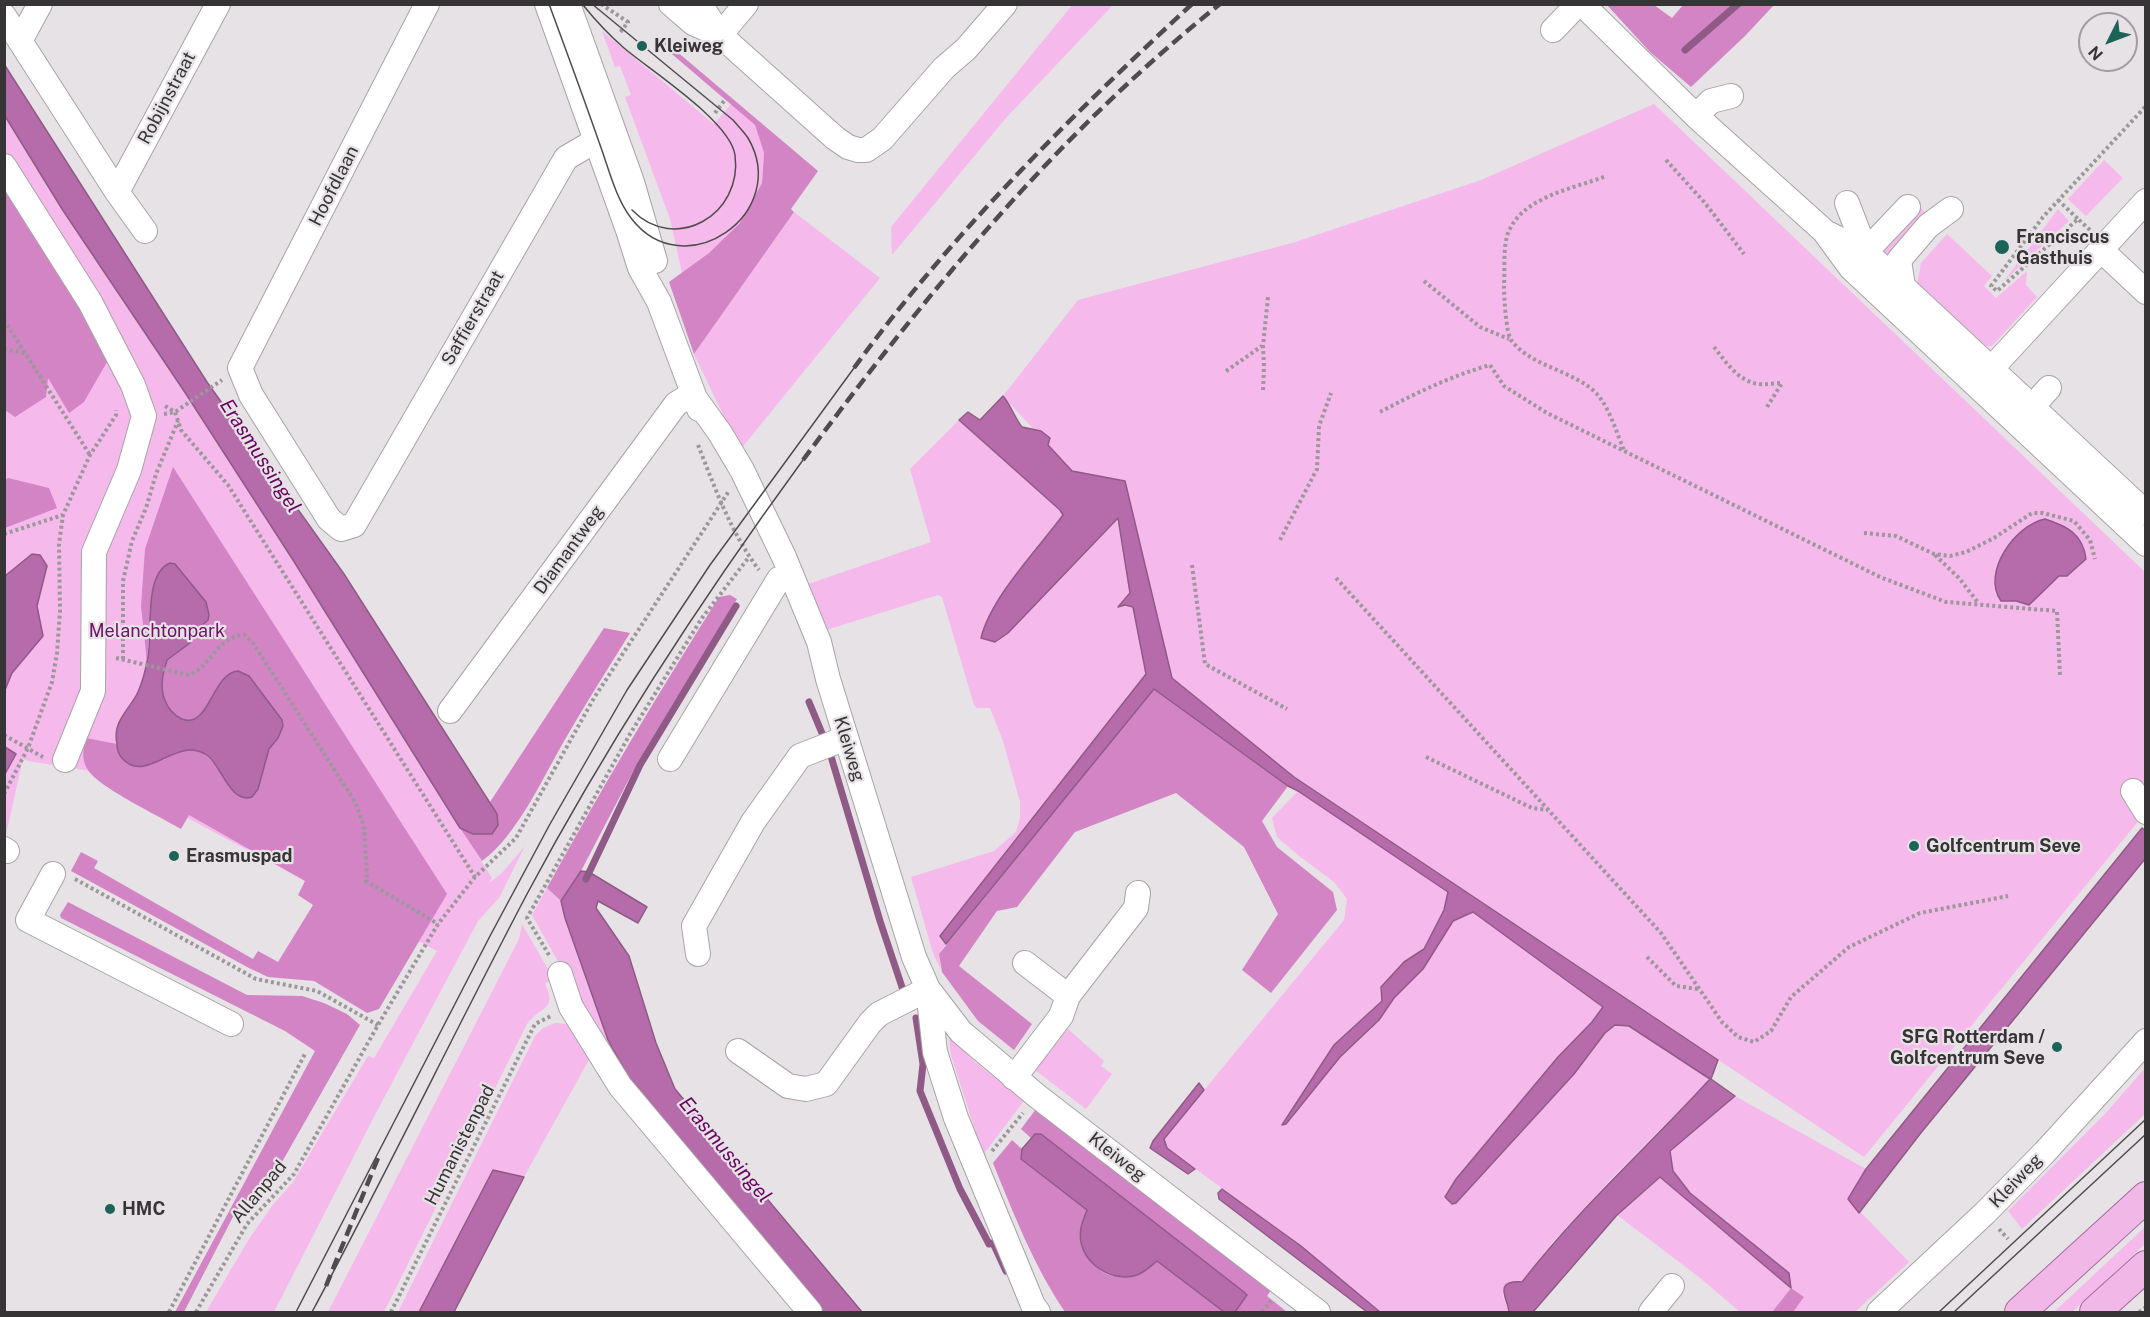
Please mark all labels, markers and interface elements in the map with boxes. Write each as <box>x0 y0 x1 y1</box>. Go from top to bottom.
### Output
north arrow <box>2078 12 2138 72</box>
place label: Kleiweg <box>654 35 723 57</box>
marker: Kleiweg <box>635 39 649 53</box>
text: N <box>2084 42 2107 64</box>
street label: Robijnstraat <box>134 48 200 148</box>
street label: Hoofdlaan <box>305 142 363 230</box>
place label: Franciscus Gasthuis <box>2016 226 2109 268</box>
marker: Franciscus Gasthuis <box>1993 238 2011 256</box>
street label: Saffierstraat <box>437 267 509 369</box>
water label: Erasmussingel <box>214 395 306 517</box>
street label: Diamantweg <box>530 501 608 599</box>
park label: Melanchtonpark <box>89 620 225 642</box>
street label: Kleiweg <box>829 714 869 784</box>
place label: Golfcentrum Seve <box>1926 835 2081 857</box>
marker: Golfcentrum Seve <box>1907 839 1921 853</box>
place label: Erasmuspad <box>186 845 292 867</box>
marker: Erasmuspad <box>167 849 181 863</box>
place label: SFG Rotterdam / Golfcentrum Seve <box>1890 1026 2045 1068</box>
marker: SFG Rotterdam / Golfcentrum Seve <box>2050 1040 2064 1054</box>
street label: Humanistenpad <box>420 1081 500 1209</box>
water label: Erasmussingel <box>674 1092 776 1208</box>
street label: Kleiweg <box>1084 1128 1150 1186</box>
street label: Kleiweg <box>1985 1149 2047 1213</box>
street label: Allanpad <box>227 1156 291 1228</box>
place label: HMC <box>122 1198 165 1220</box>
marker: HMC <box>103 1202 117 1216</box>

